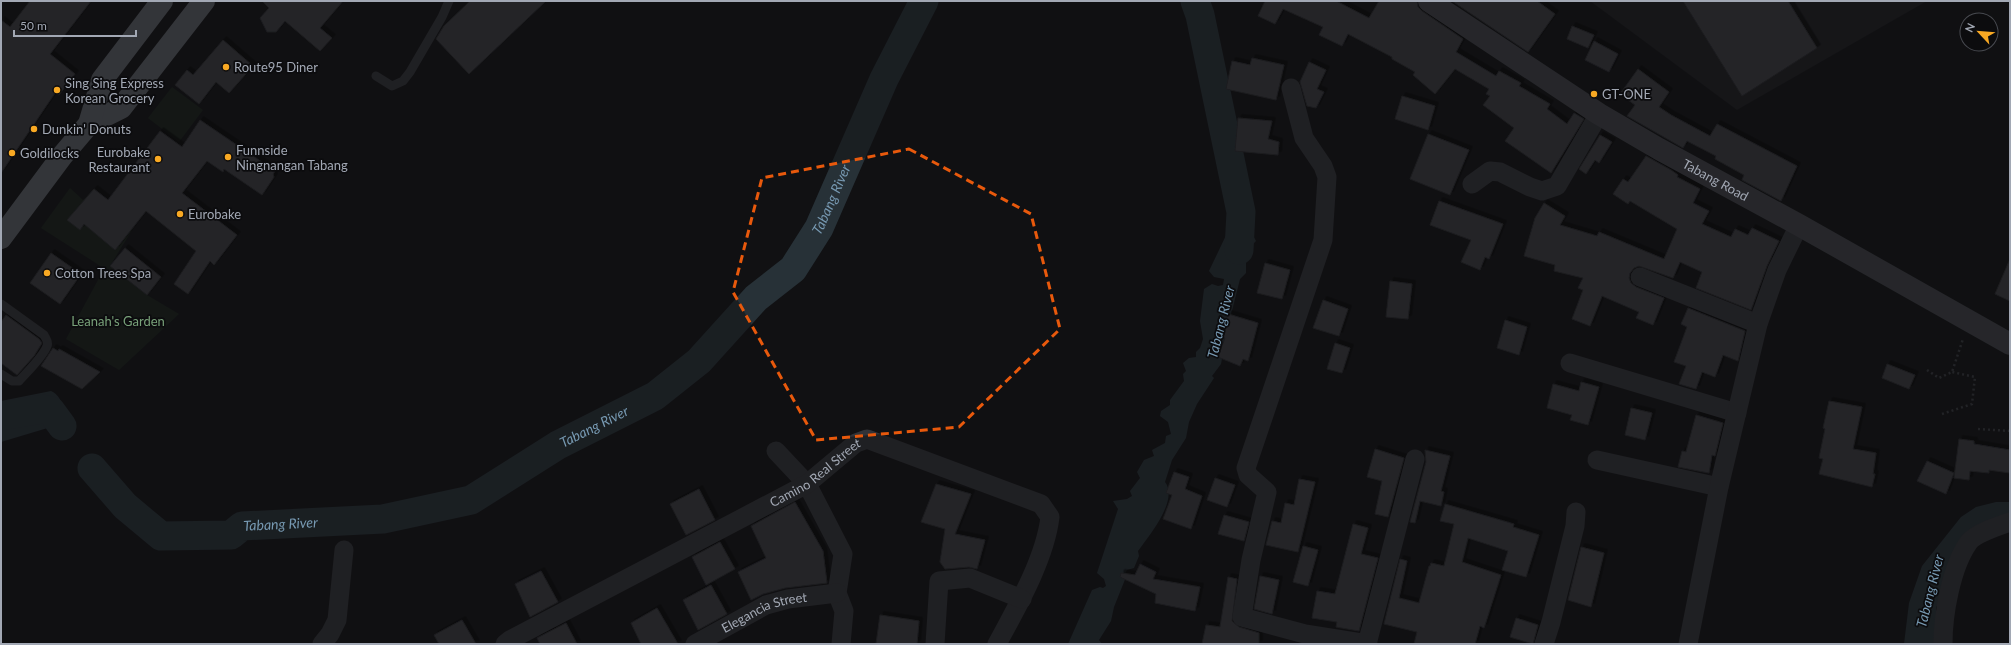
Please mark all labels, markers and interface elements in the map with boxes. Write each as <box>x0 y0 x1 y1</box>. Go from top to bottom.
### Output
scale bar <box>14 12 136 38</box>
north arrow <box>1959 12 1999 52</box>
text: 50 m <box>20 18 47 33</box>
text: N <box>1962 21 1977 34</box>
place label: Route95 Diner <box>234 59 318 75</box>
marker: Route95 Diner <box>221 62 231 72</box>
place label: Sing Sing Express Korean Grocery <box>65 75 164 106</box>
marker: Sing Sing Express Korean Grocery <box>52 85 62 95</box>
place label: GT-ONE <box>1602 86 1651 102</box>
marker: GT-ONE <box>1589 89 1599 99</box>
place label: Dunkin' Donuts <box>42 121 131 137</box>
marker: Dunkin' Donuts <box>29 124 39 134</box>
place label: Funnside Ningnangan Tabang <box>236 142 348 173</box>
place label: Eurobake Restaurant <box>89 144 150 175</box>
place label: Goldilocks <box>20 145 80 161</box>
marker: Goldilocks <box>7 148 17 158</box>
marker: Funnside Ningnangan Tabang <box>223 152 233 162</box>
marker: Eurobake Restaurant <box>153 154 163 164</box>
street label: Tabang Road <box>1680 155 1751 204</box>
water label: Tabang River <box>808 162 854 238</box>
place label: Eurobake <box>188 206 241 222</box>
marker: Eurobake <box>175 209 185 219</box>
place label: Cotton Trees Spa <box>55 265 151 281</box>
marker: Cotton Trees Spa <box>42 268 52 278</box>
water label: Tabang River <box>1203 283 1238 360</box>
park label: Leanah's Garden <box>71 313 165 329</box>
water label: Tabang River <box>557 402 631 451</box>
street label: Camino Real Street <box>767 434 862 510</box>
water label: Tabang River <box>243 513 318 534</box>
water label: Tabang River <box>1912 552 1947 629</box>
street label: Elegancia Street <box>719 589 808 636</box>

